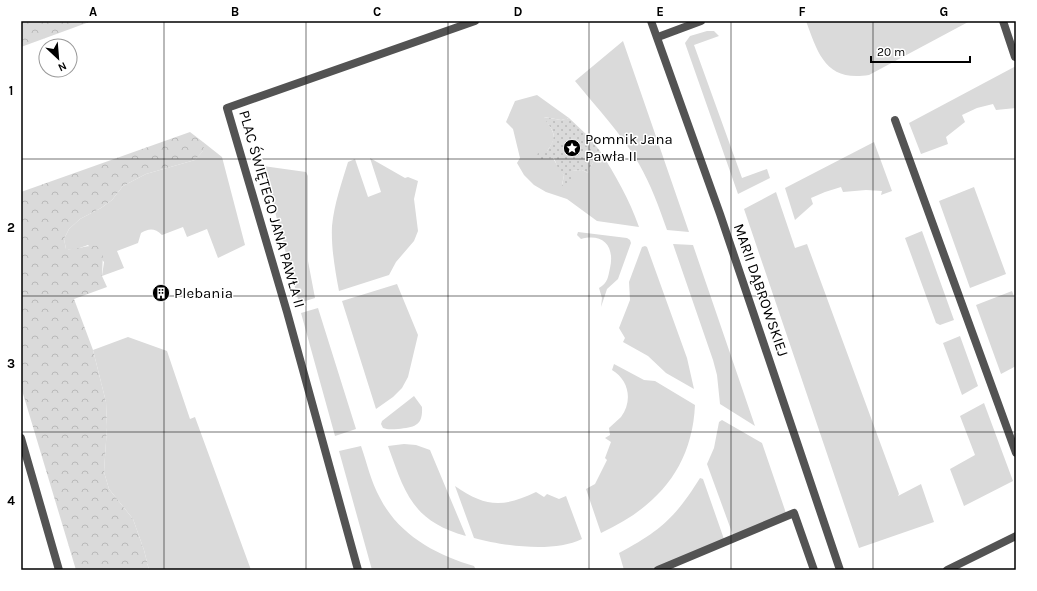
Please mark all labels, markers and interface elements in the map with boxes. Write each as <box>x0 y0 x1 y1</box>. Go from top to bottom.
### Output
text: A <box>89 4 97 19</box>
text: B <box>231 4 239 19</box>
text: C <box>373 4 381 19</box>
text: D <box>514 4 523 19</box>
text: E <box>656 4 664 19</box>
text: F <box>798 4 806 19</box>
text: G <box>940 4 948 19</box>
north arrow <box>38 38 78 78</box>
scale bar <box>871 38 970 64</box>
text: 20 m <box>877 45 905 59</box>
text: N <box>56 59 69 74</box>
text: 1 <box>9 83 13 98</box>
street label: PLAC ŚWIĘTEGO JANA PAWŁA II <box>235 108 309 310</box>
place label: Pomnik Jana Pawła II <box>585 130 673 165</box>
place icon: Pomnik Jana Pawła II <box>562 138 582 158</box>
text: 2 <box>7 220 15 235</box>
street label: MARII DĄBROWSKIEJ <box>730 221 792 359</box>
building icon: Plebania <box>151 283 171 303</box>
place label: Plebania <box>174 284 233 302</box>
text: 3 <box>7 356 15 371</box>
text: 4 <box>7 493 15 508</box>

